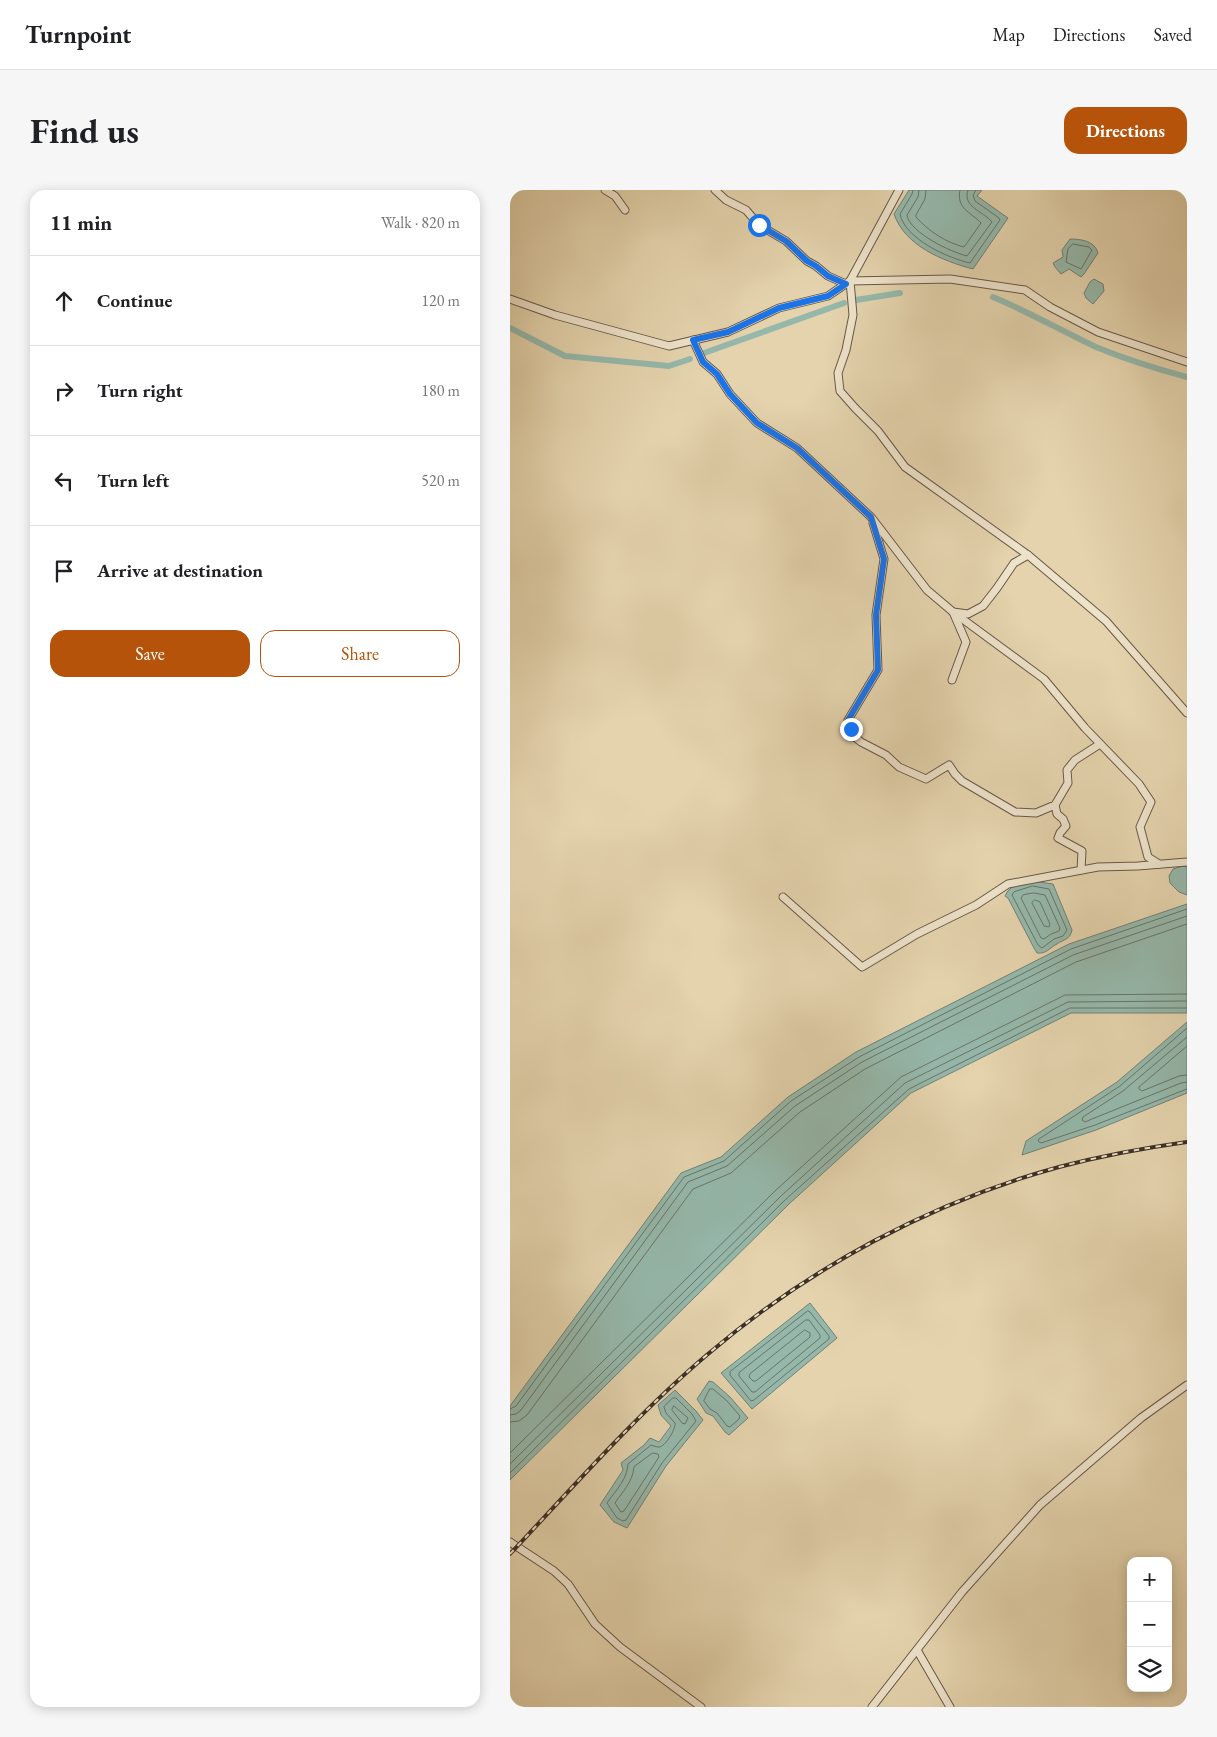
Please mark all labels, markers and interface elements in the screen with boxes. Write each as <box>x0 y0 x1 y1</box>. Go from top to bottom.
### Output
text: Turnpoint <box>25 19 131 50</box>
text: Map <box>993 23 1025 46</box>
text: Directions <box>1053 23 1125 46</box>
text: Saved <box>1153 23 1192 46</box>
button: Directions <box>1064 107 1187 154</box>
text: Find us <box>30 108 139 153</box>
text: 11 min <box>50 209 112 236</box>
text: Walk · 820 m <box>381 212 460 233</box>
route start <box>748 214 771 237</box>
icon: ahead <box>50 287 78 315</box>
text: Continue <box>97 288 172 313</box>
text: 120 m <box>421 290 460 311</box>
icon: right <box>50 377 78 405</box>
text: Turn right <box>97 378 183 403</box>
text: 180 m <box>421 380 460 401</box>
icon: left <box>50 467 78 495</box>
text: Turn left <box>97 468 169 493</box>
text: 520 m <box>421 470 460 491</box>
icon: arrive <box>50 557 78 585</box>
text: Arrive at destination <box>97 558 263 583</box>
button: Save <box>50 630 250 677</box>
button: Share <box>260 630 460 677</box>
route end <box>840 718 863 741</box>
map controls <box>1127 1557 1172 1692</box>
button: + <box>1127 1557 1172 1602</box>
button: − <box>1127 1602 1172 1647</box>
button: layers <box>1127 1647 1172 1692</box>

